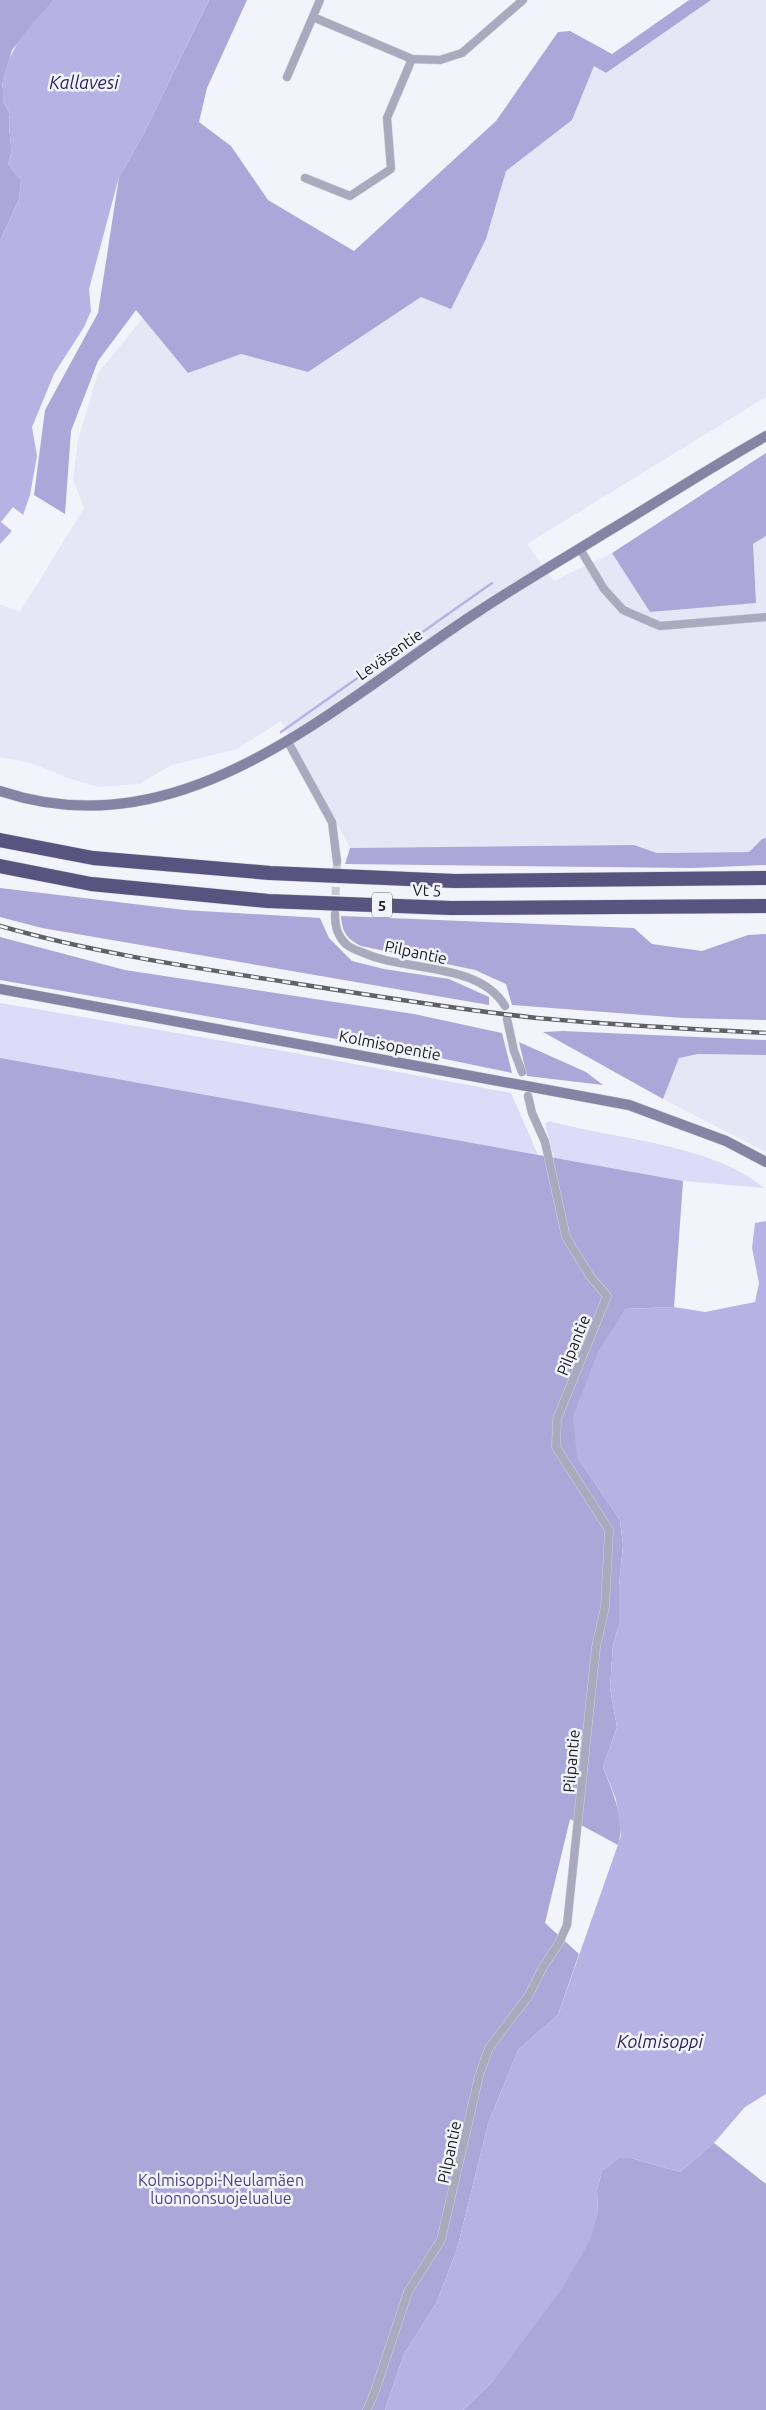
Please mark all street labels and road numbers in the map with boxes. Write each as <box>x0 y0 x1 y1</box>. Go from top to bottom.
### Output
street label: Leväsentie <box>352 625 426 683</box>
street label: Vt 5 <box>412 880 442 900</box>
road number: 5 <box>372 892 392 918</box>
street label: Pilpantie <box>383 937 449 967</box>
street label: Kolmisopentie <box>338 1026 442 1064</box>
street label: Pilpantie <box>553 1312 593 1378</box>
street label: Pilpantie <box>559 1729 583 1793</box>
street label: Pilpantie <box>434 2119 464 2185</box>

